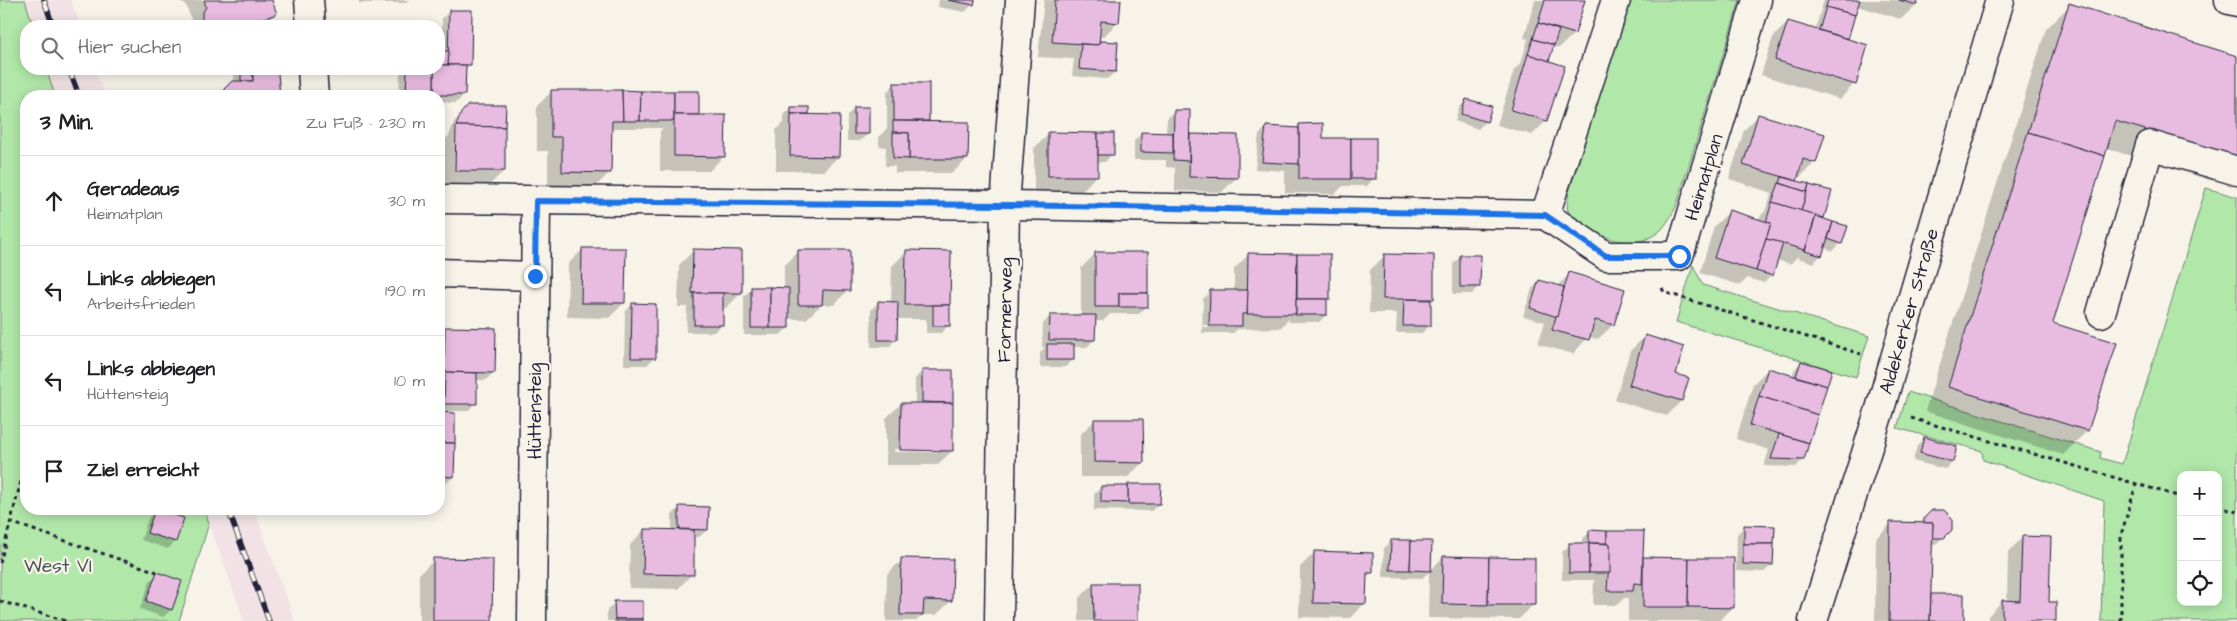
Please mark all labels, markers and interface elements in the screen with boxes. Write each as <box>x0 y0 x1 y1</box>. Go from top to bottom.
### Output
search box <box>20 20 445 75</box>
icon: search <box>38 34 66 62</box>
text: Hier suchen <box>78 34 181 61</box>
text: 3 Min. <box>40 108 93 137</box>
text: Zu Fuß · 230 m <box>306 112 425 134</box>
street label: Heimatplan <box>1678 131 1730 224</box>
text: Geradeaus <box>87 176 179 203</box>
icon: ahead <box>40 187 68 215</box>
text: 30 m <box>388 190 425 212</box>
text: Heimatplan <box>87 203 162 225</box>
street label: Aldekerker Straße <box>1873 225 1946 398</box>
route start <box>1668 245 1691 268</box>
street label: Formerweg <box>991 257 1021 363</box>
route end <box>524 265 547 288</box>
text: Links abbiegen <box>87 266 215 293</box>
icon: left <box>40 277 68 305</box>
text: 190 m <box>385 280 425 302</box>
text: Arbeitsfrieden <box>87 293 195 315</box>
text: Links abbiegen <box>87 356 215 383</box>
street label: Hüttensteig <box>522 363 550 459</box>
icon: left <box>40 367 68 395</box>
text: 10 m <box>394 370 425 392</box>
text: Hüttensteig <box>87 383 168 405</box>
icon: arrive <box>40 457 68 485</box>
text: Ziel erreicht <box>87 457 199 484</box>
map controls <box>2177 471 2222 606</box>
button: + <box>2177 471 2222 516</box>
button: − <box>2177 516 2222 561</box>
park label: West VI <box>24 553 92 580</box>
button: locate <box>2177 561 2222 606</box>

